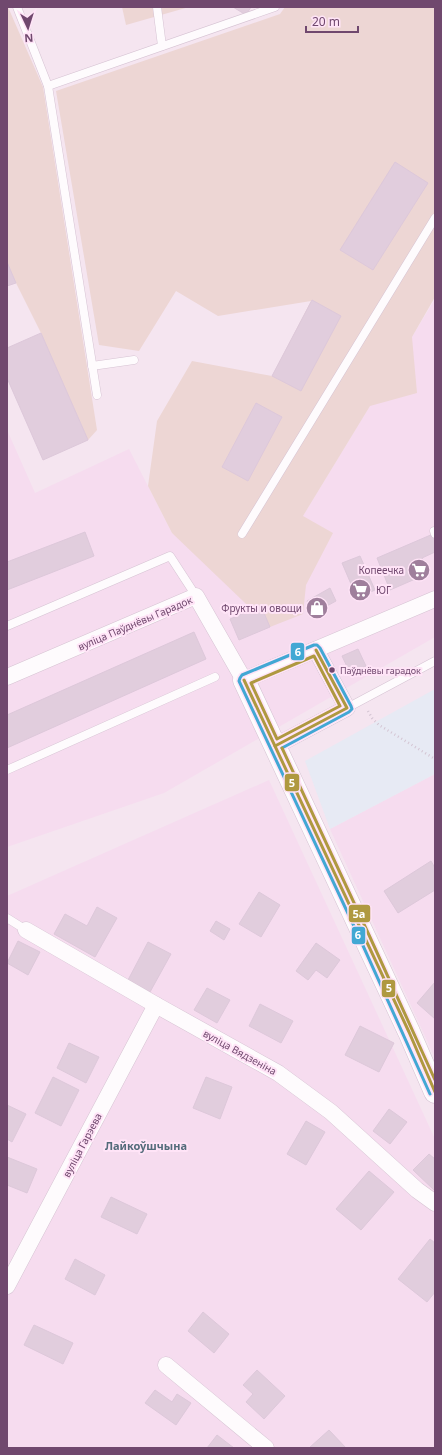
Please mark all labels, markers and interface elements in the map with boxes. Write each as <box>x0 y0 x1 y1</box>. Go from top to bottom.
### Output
north arrow <box>8 8 48 48</box>
scale bar <box>306 8 358 34</box>
text: 20 m <box>312 13 340 30</box>
text: N <box>24 31 34 46</box>
supermarket icon: Копеечка <box>406 557 432 583</box>
place label: Копеечка <box>358 563 404 577</box>
supermarket icon: ЮГ <box>347 577 373 603</box>
place label: ЮГ <box>376 583 391 597</box>
street label: вуліца Паўднёвы Гарадок <box>76 592 195 653</box>
shop icon: Фрукты и овощи <box>304 595 330 621</box>
place label: Фрукты и овощи <box>221 601 302 615</box>
line badge: 6 <box>290 642 305 661</box>
text: 6 <box>295 644 301 659</box>
place label: Паўднёвы гарадок <box>340 664 421 677</box>
marker: Паўднёвы гарадок <box>327 665 337 675</box>
line badge: 5 <box>284 773 300 792</box>
text: 5 <box>289 775 295 790</box>
line badge: 5а <box>348 904 371 923</box>
text: 5а <box>353 906 365 921</box>
line badge: 6 <box>351 926 366 945</box>
text: 6 <box>355 927 361 942</box>
line badge: 5 <box>381 979 396 998</box>
text: 5 <box>386 980 392 995</box>
street label: вуліца Вядзеніна <box>201 1026 279 1078</box>
street label: вуліца Гарэева <box>59 1110 105 1180</box>
district label: Лайкоўшчына <box>105 1138 187 1153</box>

